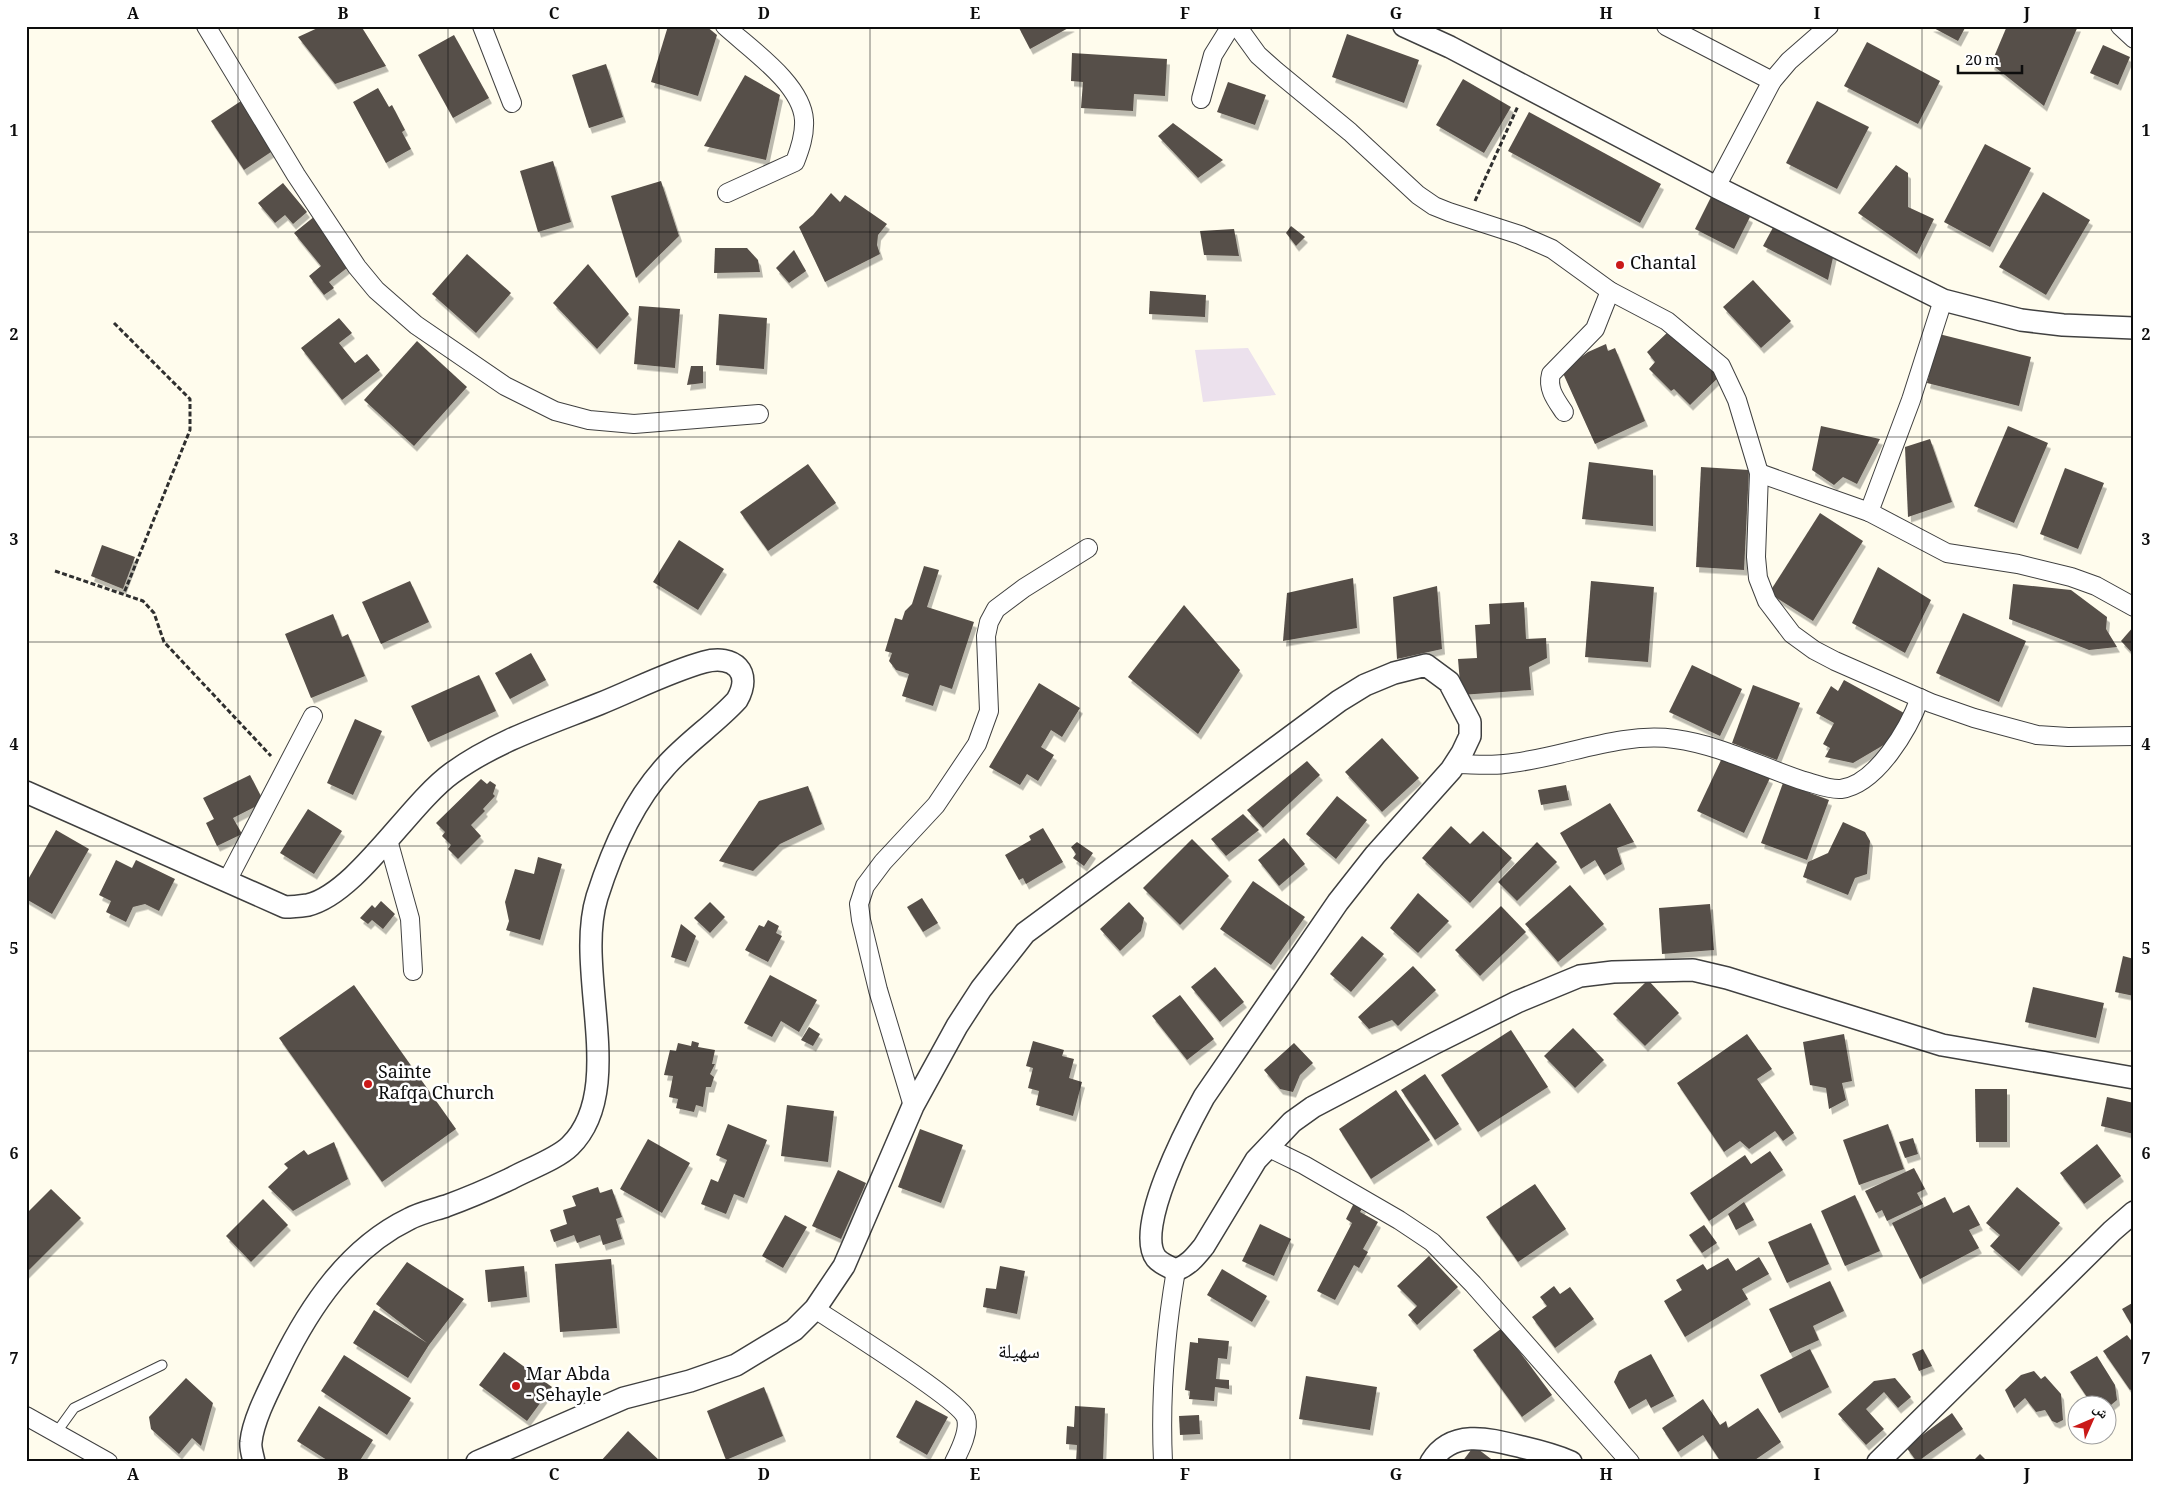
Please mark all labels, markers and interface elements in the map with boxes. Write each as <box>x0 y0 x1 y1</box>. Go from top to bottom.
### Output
text: A <box>127 2 140 29</box>
text: B <box>337 2 349 29</box>
text: C <box>549 2 560 29</box>
text: D <box>758 2 770 29</box>
text: E <box>970 2 980 29</box>
text: F <box>1180 2 1190 29</box>
text: G <box>1390 2 1402 29</box>
text: H <box>1599 2 1613 29</box>
text: I <box>1814 2 1820 29</box>
text: J <box>2023 2 2031 29</box>
scale bar <box>1958 42 2021 74</box>
text: 20 m <box>1965 49 1999 75</box>
text: 1 <box>10 119 19 146</box>
text: 1 <box>2142 119 2151 146</box>
place label: Chantal <box>1630 250 1697 280</box>
marker: Chantal <box>1614 259 1626 271</box>
text: 2 <box>10 323 19 350</box>
text: 2 <box>2142 323 2151 350</box>
text: 3 <box>10 528 19 555</box>
text: 3 <box>2142 528 2151 555</box>
text: 4 <box>10 733 19 760</box>
text: 4 <box>2142 733 2151 760</box>
text: 5 <box>10 937 19 964</box>
text: 5 <box>2142 937 2151 964</box>
place label: Sainte Rafqa Church <box>378 1059 494 1110</box>
marker: Sainte Rafqa Church <box>362 1078 374 1090</box>
text: 6 <box>10 1142 19 1169</box>
text: 6 <box>2142 1142 2151 1169</box>
district label: سهيلة <box>998 1337 1040 1371</box>
text: 7 <box>10 1347 19 1374</box>
text: 7 <box>2142 1347 2151 1374</box>
place label: Mar Abda - Sehayle <box>526 1361 610 1412</box>
marker: Mar Abda - Sehayle <box>510 1380 522 1392</box>
north arrow <box>2068 1396 2118 1446</box>
text: ش <box>2086 1398 2114 1426</box>
text: A <box>127 1463 140 1488</box>
text: B <box>337 1463 349 1488</box>
text: C <box>549 1463 560 1488</box>
text: D <box>758 1463 770 1488</box>
text: E <box>970 1463 980 1488</box>
text: F <box>1180 1463 1190 1488</box>
text: G <box>1390 1463 1402 1488</box>
text: H <box>1599 1463 1613 1488</box>
text: I <box>1814 1463 1820 1488</box>
text: J <box>2023 1463 2031 1488</box>

